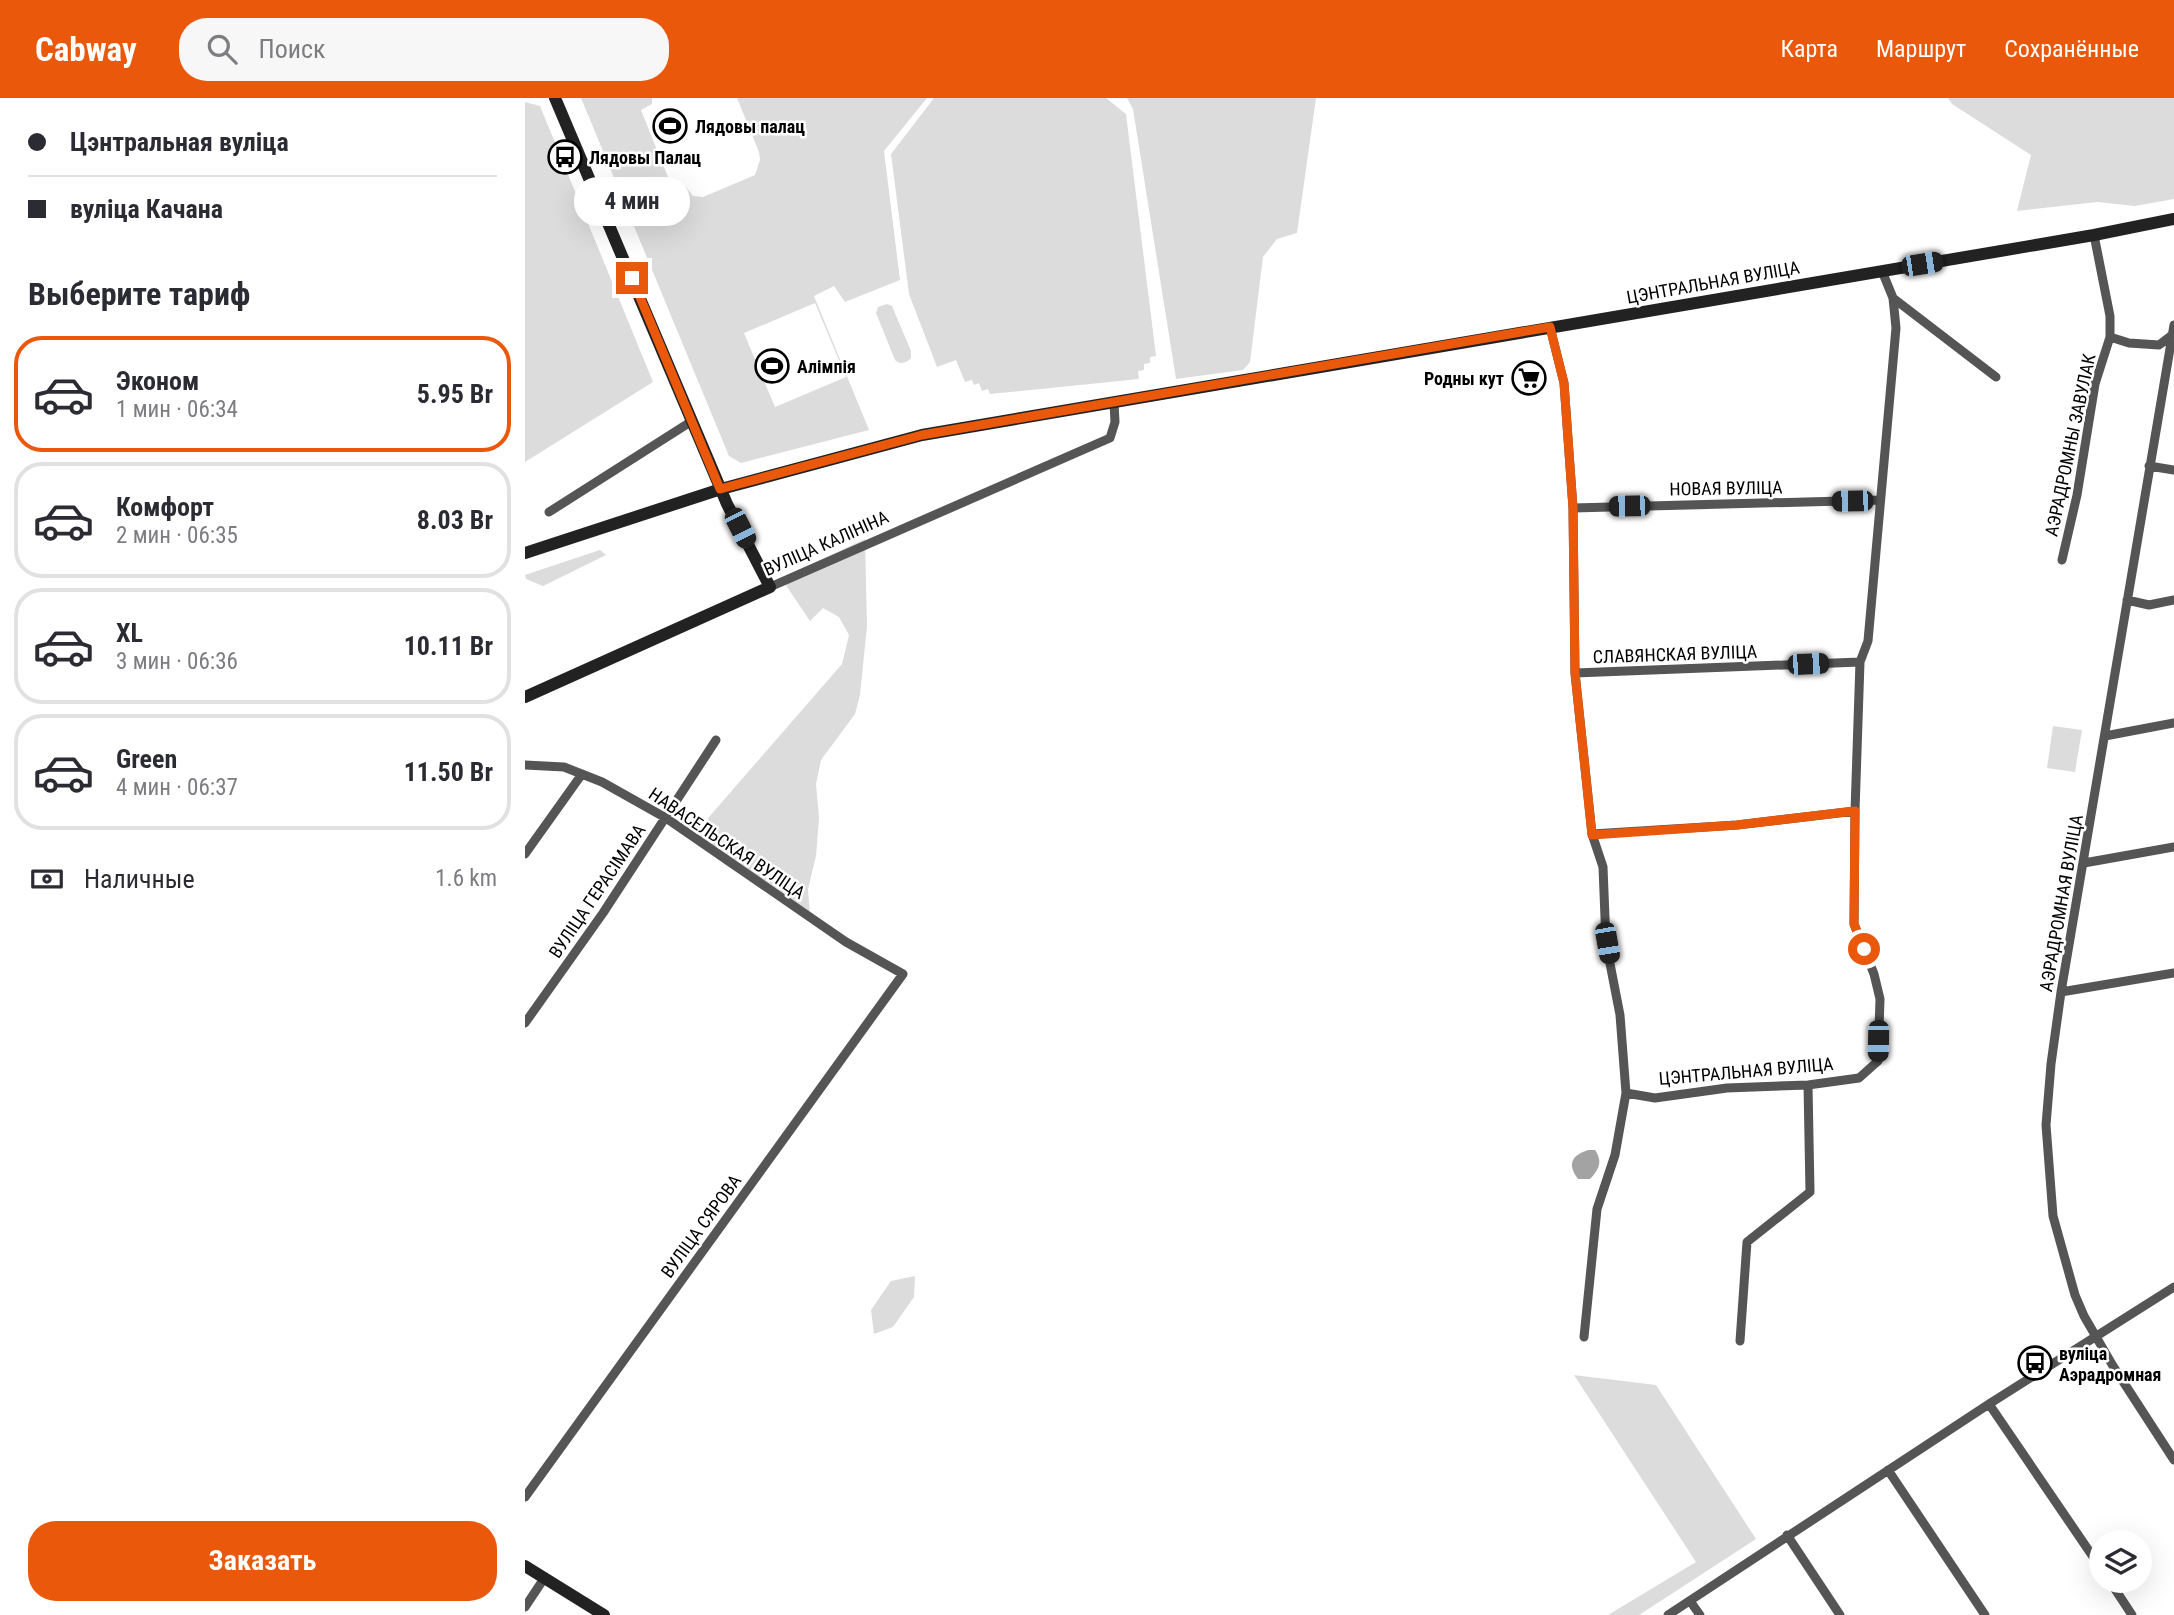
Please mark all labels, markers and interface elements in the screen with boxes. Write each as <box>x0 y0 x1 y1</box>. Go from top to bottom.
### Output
search box <box>179 18 669 81</box>
text: Cabway <box>35 30 137 69</box>
icon: search <box>203 30 241 68</box>
text: Поиск <box>259 34 326 64</box>
text: Карта <box>1781 35 1838 63</box>
text: Маршрут <box>1876 35 1966 63</box>
text: Сохранённые <box>2004 35 2139 63</box>
sports icon: Лядовы палац <box>651 107 689 145</box>
place label: Лядовы палац <box>695 116 805 137</box>
text: Цэнтральная вуліца <box>70 127 289 157</box>
bus stop icon: Лядовы Палац <box>546 138 584 176</box>
place label: Лядовы Палац <box>589 147 701 168</box>
callout: 4 мин <box>574 176 690 226</box>
text: 4 мин <box>604 188 660 215</box>
text: вуліца Качана <box>70 194 223 224</box>
car <box>1900 250 1945 278</box>
street label: ЦЭНТРАЛЬНАЯ ВУЛІЦА <box>1625 256 1802 308</box>
route end <box>616 262 648 294</box>
text: Выберите тариф <box>28 275 250 313</box>
sports icon: Алімпія <box>753 347 791 385</box>
street label: АЭРАДРОМНЫ ЗАВУЛАК <box>2040 352 2100 538</box>
place label: Алімпія <box>797 356 856 377</box>
supermarket icon: Родны кут <box>1510 359 1548 397</box>
icon: car <box>32 363 95 426</box>
text: Эконом <box>116 366 199 396</box>
place label: Родны кут <box>1424 368 1504 389</box>
text: 5.95 Br <box>417 379 493 409</box>
text: 1 мин · 06:34 <box>116 396 238 423</box>
street label: НОВАЯ ВУЛІЦА <box>1669 477 1783 499</box>
icon: car <box>32 489 95 552</box>
car <box>1831 490 1874 512</box>
text: Комфорт <box>116 492 214 522</box>
car <box>1608 495 1651 517</box>
text: 8.03 Br <box>417 505 493 535</box>
car <box>722 505 759 551</box>
street label: ВУЛІЦА КАЛІНІНА <box>760 506 892 580</box>
text: 2 мин · 06:35 <box>116 522 238 549</box>
icon: car <box>32 615 95 678</box>
text: XL <box>116 618 143 648</box>
text: 10.11 Br <box>404 631 493 661</box>
street label: СЛАВЯНСКАЯ ВУЛІЦА <box>1592 641 1758 667</box>
text: 3 мин · 06:36 <box>116 648 238 675</box>
car <box>1787 653 1830 675</box>
icon: car <box>32 741 95 804</box>
text: Green <box>116 744 177 774</box>
text: 11.50 Br <box>404 757 493 787</box>
text: 4 мин · 06:37 <box>116 774 238 801</box>
street label: НАВАСЕЛЬСКАЯ ВУЛІЦА <box>645 783 809 903</box>
street label: АЭРАДРОМНАЯ ВУЛІЦА <box>2035 812 2087 993</box>
street label: ВУЛІЦА ГЕРАСІМАВА <box>544 820 650 962</box>
icon: cash <box>28 860 66 898</box>
text: Наличные <box>84 864 195 894</box>
text: 1.6 km <box>435 865 497 892</box>
car <box>1594 920 1621 966</box>
route start <box>1848 933 1880 965</box>
car <box>1868 1020 1889 1062</box>
street label: ЦЭНТРАЛЬНАЯ ВУЛІЦА <box>1658 1053 1835 1089</box>
street label: ВУЛІЦА СЯРОВА <box>657 1170 746 1282</box>
place label: вуліца Аэрадромная <box>2059 1343 2161 1385</box>
bus stop icon: вуліца Аэрадромная <box>2016 1344 2054 1382</box>
button: Заказать <box>28 1521 497 1601</box>
map controls <box>2089 1530 2152 1593</box>
button: layers <box>2089 1530 2152 1593</box>

